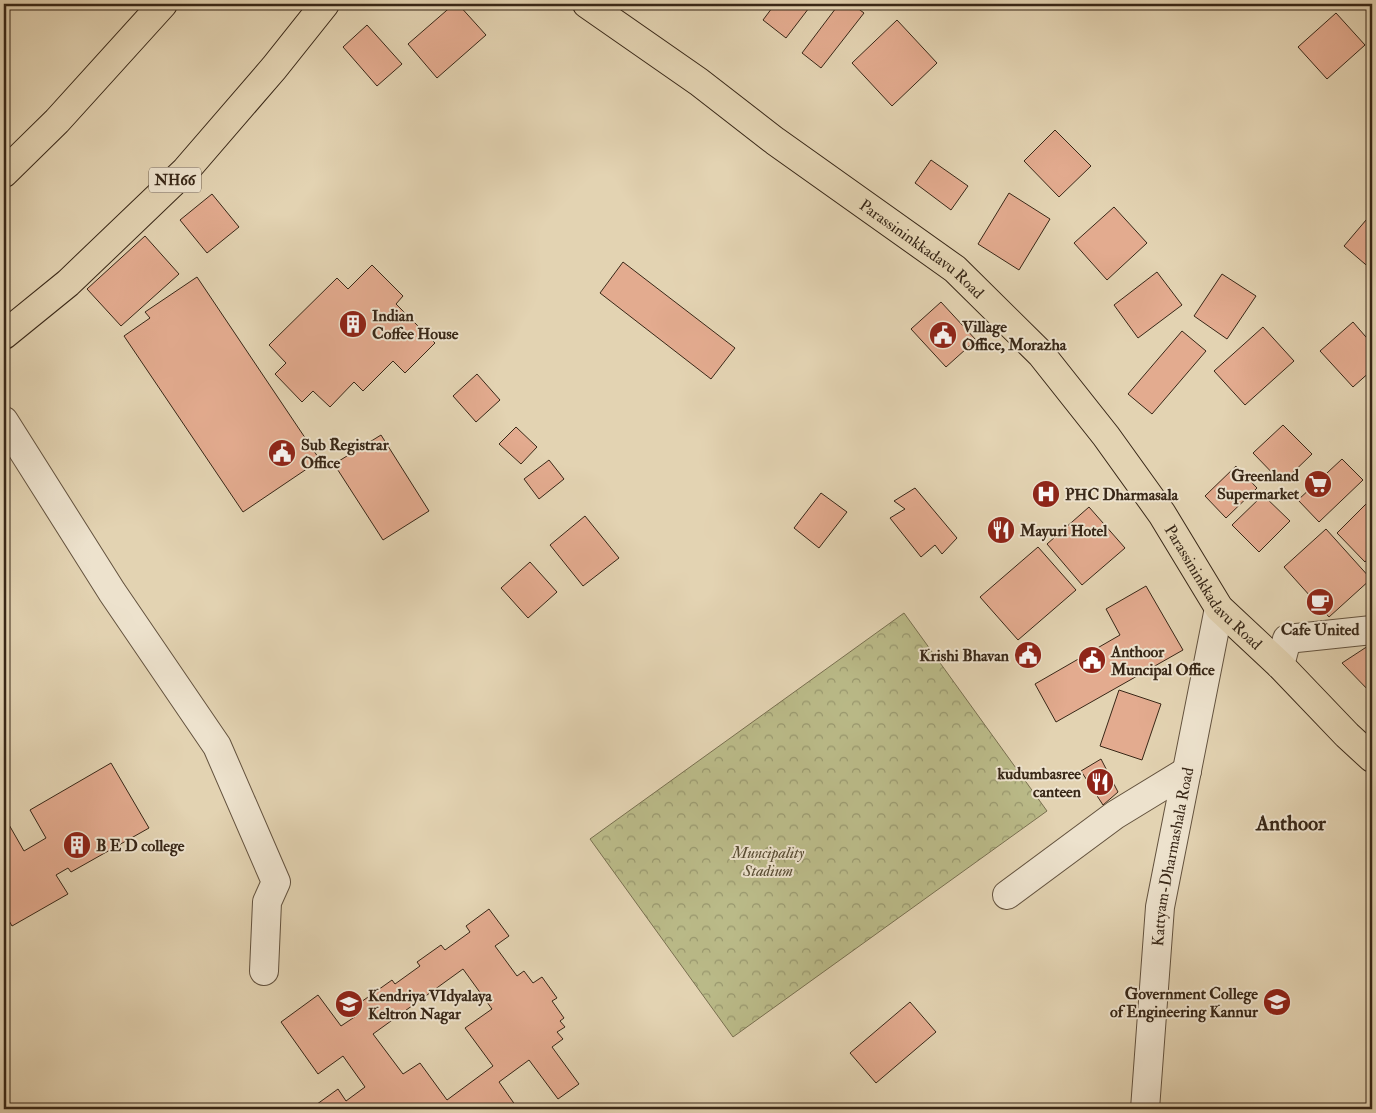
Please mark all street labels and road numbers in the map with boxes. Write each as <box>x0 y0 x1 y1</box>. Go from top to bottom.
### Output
road number: NH66 <box>149 168 201 192</box>
street label: Parassininkkadavu Road <box>855 195 988 303</box>
street label: Parassininkkadavu Road <box>1160 521 1266 654</box>
street label: Kattyam-Dharmashala Road <box>1148 766 1198 947</box>

